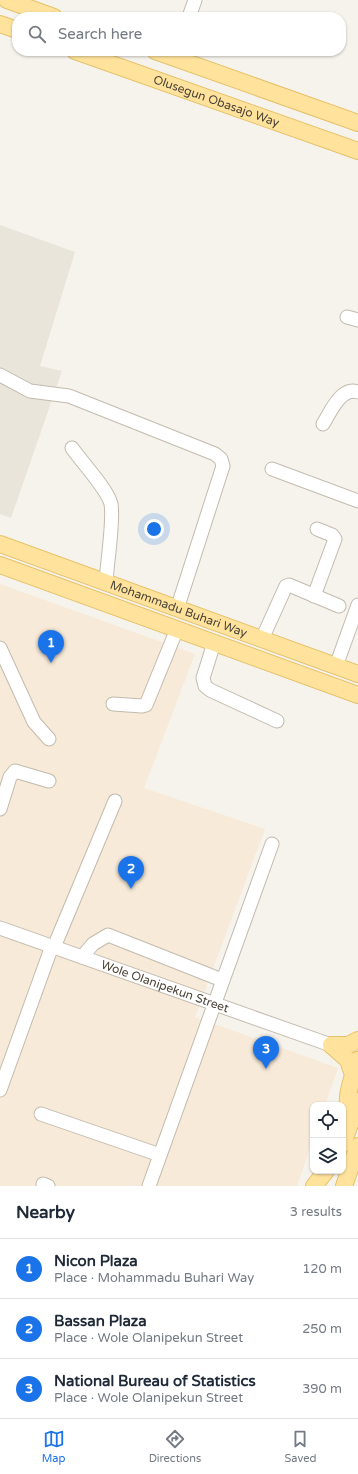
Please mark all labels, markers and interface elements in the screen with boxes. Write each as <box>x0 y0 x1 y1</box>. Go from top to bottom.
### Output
search box <box>12 12 346 56</box>
icon: search <box>26 23 48 45</box>
text: Search here <box>58 25 142 43</box>
street label: Olusegun Obasajo Way <box>152 72 282 130</box>
your location <box>144 519 164 539</box>
street label: Mohammadu Buhari Way <box>108 578 250 640</box>
pin: 1 <box>38 630 64 663</box>
pin: 2 <box>118 856 144 889</box>
street label: Wole Olanipekun Street <box>99 957 231 1015</box>
pin: 3 <box>253 1036 279 1069</box>
map controls <box>310 1102 346 1174</box>
button: locate <box>310 1102 346 1138</box>
button: layers <box>310 1138 346 1174</box>
text: Nearby <box>16 1202 75 1223</box>
text: 3 results <box>290 1204 342 1220</box>
text: Nicon Plaza <box>54 1252 138 1270</box>
text: 1 <box>25 1261 33 1277</box>
text: 120 m <box>302 1261 342 1277</box>
text: Place · Mohammadu Buhari Way <box>54 1270 254 1286</box>
text: Bassan Plaza <box>54 1312 147 1330</box>
text: 2 <box>25 1321 33 1337</box>
text: 250 m <box>302 1321 342 1337</box>
text: Place · Wole Olanipekun Street <box>54 1330 243 1346</box>
text: National Bureau of Statistics <box>54 1372 256 1390</box>
text: 3 <box>25 1381 33 1397</box>
text: 390 m <box>302 1381 342 1397</box>
text: Place · Wole Olanipekun Street <box>54 1390 243 1406</box>
tab: Map <box>42 1428 65 1465</box>
tab: Directions <box>149 1428 201 1465</box>
tab: Saved <box>285 1428 316 1465</box>

